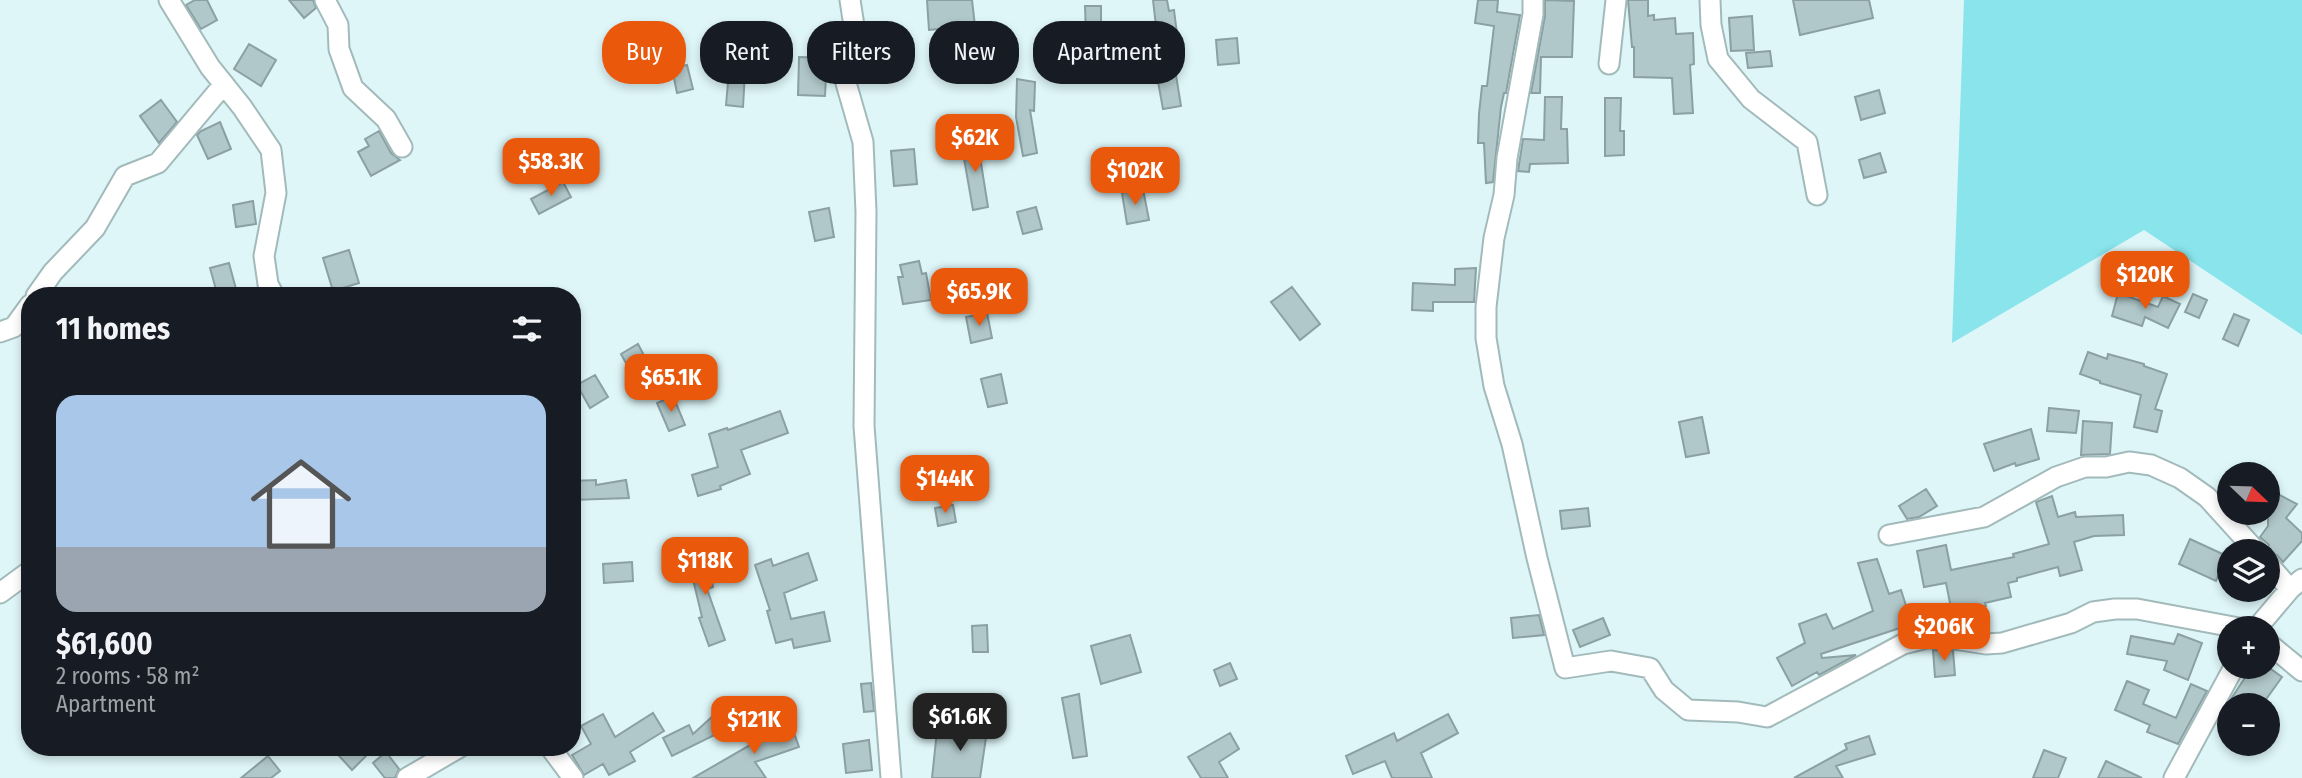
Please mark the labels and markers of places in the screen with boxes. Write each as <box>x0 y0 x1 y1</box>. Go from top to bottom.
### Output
pin: $62K <box>934 114 1016 174</box>
pin: $58.3K <box>494 138 608 198</box>
pin: $102K <box>1086 148 1184 207</box>
pin: $120K <box>2096 252 2194 311</box>
pin: $65.9K <box>922 268 1036 328</box>
pin: $65.1K <box>614 354 728 414</box>
pin: $144K <box>896 456 994 515</box>
pin: $118K <box>656 538 754 597</box>
pin: $206K <box>1895 604 1993 663</box>
pin: $61.6K <box>903 694 1017 753</box>
pin: $121K <box>705 696 803 756</box>

